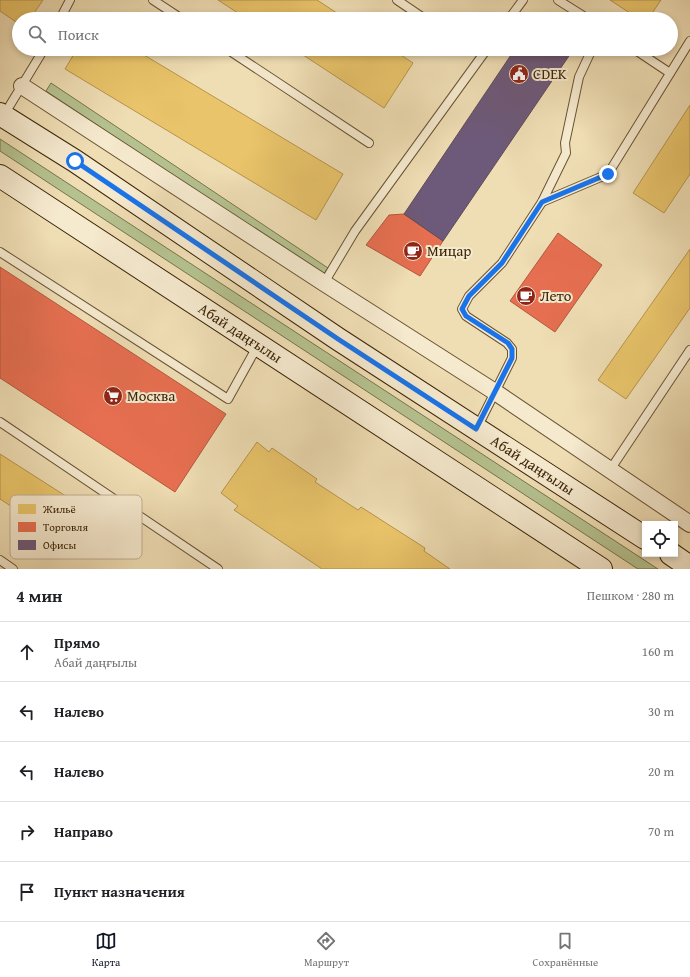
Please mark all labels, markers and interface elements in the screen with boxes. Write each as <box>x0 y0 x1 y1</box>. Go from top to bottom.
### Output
search box <box>12 12 678 56</box>
icon: search <box>26 23 48 45</box>
text: Поиск <box>58 24 99 45</box>
public building icon: CDEK <box>508 63 530 85</box>
place label: CDEK <box>533 63 567 84</box>
route start <box>66 152 84 170</box>
route end <box>599 165 617 183</box>
cafe icon: Мицар <box>402 240 424 262</box>
place label: Мицар <box>427 240 471 261</box>
cafe icon: Лето <box>515 285 537 307</box>
place label: Лето <box>540 285 572 306</box>
street label: Абай даңғылы <box>195 298 287 368</box>
supermarket icon: Москва <box>102 385 124 407</box>
place label: Москва <box>127 385 176 406</box>
street label: Абай даңғылы <box>487 430 579 500</box>
legend <box>10 495 142 559</box>
text: Жильё <box>42 501 76 517</box>
text: Торговля <box>43 519 88 535</box>
map controls <box>642 521 678 557</box>
button: locate <box>642 521 678 557</box>
text: Офисы <box>43 537 76 553</box>
text: 4 мин <box>16 583 62 608</box>
text: Пешком · 280 m <box>587 586 674 605</box>
text: Прямо <box>54 632 100 653</box>
icon: ahead <box>16 641 38 663</box>
text: 160 m <box>642 642 674 661</box>
text: Абай даңғылы <box>54 653 137 672</box>
icon: left <box>16 701 38 723</box>
text: Налево <box>54 701 104 722</box>
text: 30 m <box>648 702 674 721</box>
icon: left <box>16 761 38 783</box>
text: Налево <box>54 761 104 782</box>
text: 20 m <box>648 762 674 781</box>
icon: right <box>16 821 38 843</box>
text: Направо <box>54 821 113 842</box>
text: 70 m <box>648 822 674 841</box>
icon: arrive <box>16 881 38 903</box>
text: Пункт назначения <box>54 881 185 902</box>
tab: Карта <box>92 930 120 970</box>
tab: Маршрут <box>304 930 349 970</box>
tab: Сохранённые <box>533 930 598 970</box>

